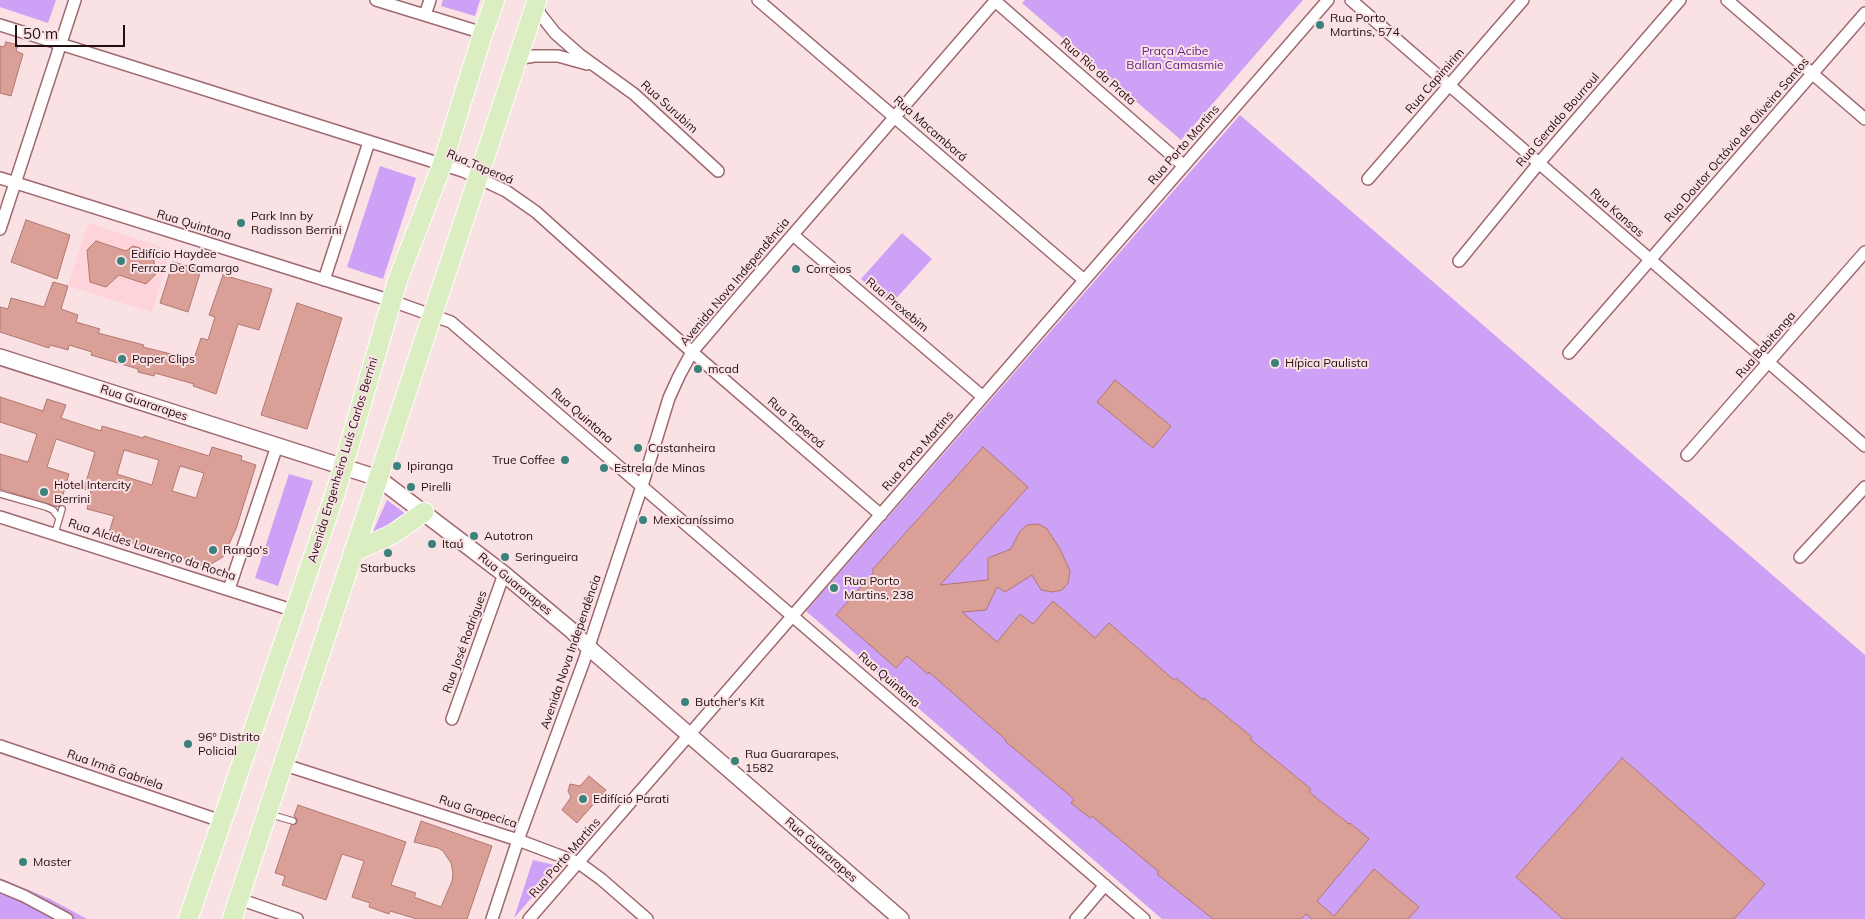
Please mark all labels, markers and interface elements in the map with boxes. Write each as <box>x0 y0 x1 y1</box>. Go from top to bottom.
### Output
place label: Rua Porto Martins, 574 <box>1330 11 1400 39</box>
scale bar <box>18 15 128 47</box>
marker: Rua Porto Martins, 574 <box>1314 19 1326 31</box>
text: 50 m <box>23 24 58 43</box>
street label: Rua Rio da Prata <box>1057 35 1139 109</box>
park label: Praça Acibe Ballan Camasmie <box>1126 44 1224 72</box>
street label: Rua Capimirim <box>1403 45 1467 117</box>
street label: Rua Doutor Octávio de Oliveira Santos <box>1662 55 1812 225</box>
street label: Rua Geraldo Bourroul <box>1513 70 1603 170</box>
street label: Rua Surubim <box>637 78 701 136</box>
street label: Rua Macambará <box>890 93 970 165</box>
street label: Rua Porto Martins <box>1145 102 1223 188</box>
street label: Rua Taperoá <box>444 146 516 188</box>
street label: Rua Kansas <box>1587 186 1647 240</box>
street label: Rua Quintana <box>155 207 233 243</box>
place label: Park Inn by Radisson Berrini <box>251 209 342 237</box>
street label: Avenida Nova Independência <box>677 215 793 349</box>
marker: Park Inn by Radisson Berrini <box>235 217 247 229</box>
place label: Edifício Haydee Ferraz De Camargo <box>131 247 239 275</box>
marker: Edifício Haydee Ferraz De Camargo <box>115 255 127 267</box>
place label: Correios <box>806 262 851 276</box>
marker: Correios <box>790 263 802 275</box>
street label: Rua Prexebim <box>863 275 931 335</box>
street label: Rua Babitonga <box>1733 309 1799 381</box>
place label: Paper Clips <box>132 352 195 366</box>
marker: Paper Clips <box>116 353 128 365</box>
street label: Avenida Engenheiro Luís Carlos Berrini <box>305 356 381 564</box>
place label: Hípica Paulista <box>1285 356 1368 370</box>
marker: Hípica Paulista <box>1269 357 1281 369</box>
place label: mcad <box>708 362 739 376</box>
marker: mcad <box>692 363 704 375</box>
street label: Rua Guararapes <box>98 382 190 424</box>
street label: Rua Quintana <box>548 385 616 447</box>
street label: Rua Taperoá <box>764 394 828 452</box>
street label: Rua Porto Martins <box>879 408 957 494</box>
place label: Castanheira <box>648 441 715 455</box>
marker: Castanheira <box>632 442 644 454</box>
place label: True Coffee <box>492 453 555 467</box>
marker: True Coffee <box>559 454 571 466</box>
place label: Ipiranga <box>407 459 453 473</box>
marker: Ipiranga <box>391 460 403 472</box>
place label: Estrela de Minas <box>614 461 705 475</box>
marker: Estrela de Minas <box>598 462 610 474</box>
place label: Hotel Intercity Berrini <box>54 478 131 506</box>
place label: Pirelli <box>421 480 451 494</box>
marker: Pirelli <box>405 481 417 493</box>
marker: Hotel Intercity Berrini <box>38 486 50 498</box>
place label: Mexicaníssimo <box>653 513 734 527</box>
marker: Mexicaníssimo <box>637 514 649 526</box>
street label: Rua Alcides Lourenço da Rocha <box>66 516 238 584</box>
place label: Autotron <box>484 529 533 543</box>
marker: Autotron <box>468 530 480 542</box>
place label: Itaú <box>442 537 463 551</box>
marker: Itaú <box>426 538 438 550</box>
place label: Rango's <box>223 543 268 557</box>
marker: Rango's <box>207 544 219 556</box>
marker: Starbucks <box>382 547 394 559</box>
street label: Rua Guararapes <box>475 550 555 618</box>
place label: Seringueira <box>515 550 578 564</box>
marker: Seringueira <box>499 551 511 563</box>
place label: Starbucks <box>360 561 416 575</box>
street label: Avenida Nova Independência <box>538 573 604 731</box>
place label: Rua Porto Martins, 238 <box>844 574 914 602</box>
marker: Rua Porto Martins, 238 <box>828 582 840 594</box>
street label: Rua José Rodrigues <box>440 589 490 695</box>
street label: Rua Quintana <box>855 649 923 711</box>
place label: Butcher's Kit <box>695 695 764 709</box>
marker: Butcher's Kit <box>679 696 691 708</box>
place label: 96º Distrito Policial <box>198 730 260 758</box>
marker: 96º Distrito Policial <box>182 738 194 750</box>
street label: Rua Irmã Gabriela <box>65 747 165 793</box>
place label: Rua Guararapes, 1582 <box>745 747 839 775</box>
marker: Rua Guararapes, 1582 <box>729 755 741 767</box>
place label: Edifício Parati <box>593 792 669 806</box>
street label: Rua Grapecica <box>437 793 519 831</box>
marker: Edifício Parati <box>577 793 589 805</box>
street label: Rua Porto Martins <box>526 815 604 901</box>
street label: Rua Guararapes <box>782 815 860 885</box>
place label: Master <box>33 855 71 869</box>
marker: Master <box>17 856 29 868</box>

